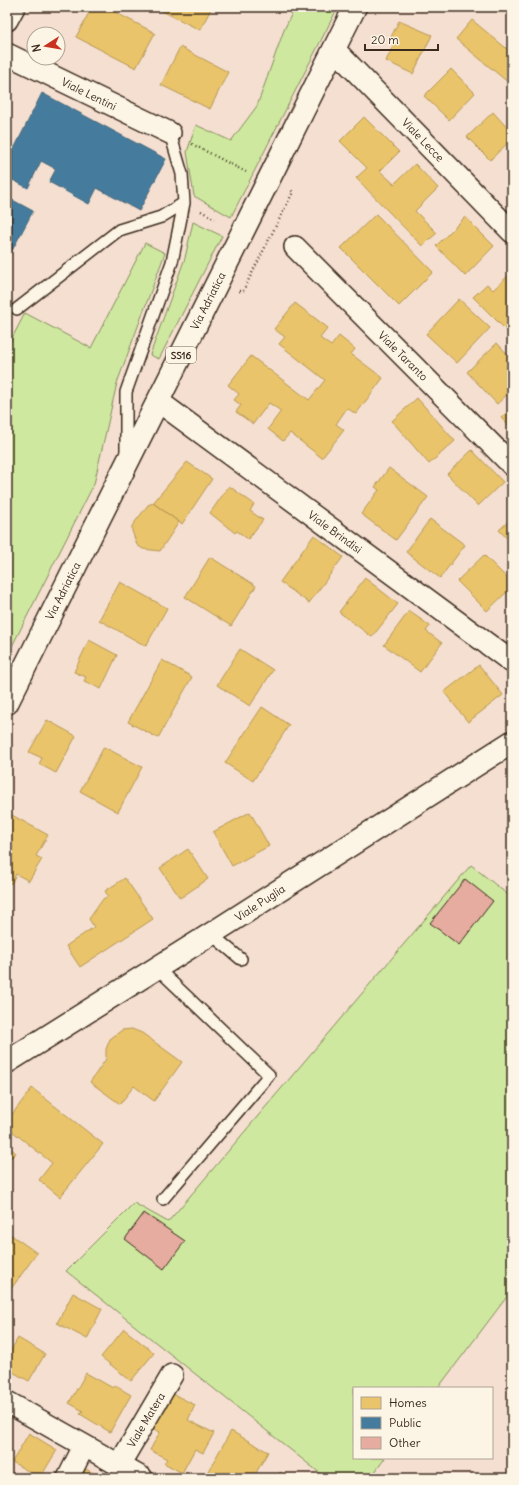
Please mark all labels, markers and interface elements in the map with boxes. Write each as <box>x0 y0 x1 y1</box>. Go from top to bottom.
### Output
north arrow <box>26 26 66 66</box>
scale bar <box>365 26 438 52</box>
text: 20 m <box>371 32 399 47</box>
text: N <box>29 43 44 53</box>
street label: Viale Lentini <box>59 75 119 113</box>
street label: Viale Lecce <box>399 115 447 165</box>
street label: Via Adriatica <box>187 270 229 332</box>
street label: Viale Taranto <box>375 328 431 384</box>
road number: SS16 <box>166 347 196 363</box>
street label: Viale Brindisi <box>305 508 365 556</box>
street label: Via Adriatica <box>42 560 84 622</box>
street label: Viale Puglia <box>232 882 288 924</box>
legend <box>353 1387 493 1459</box>
street label: Viale Matera <box>124 1390 168 1450</box>
text: Homes <box>389 1395 427 1410</box>
text: Public <box>389 1415 421 1430</box>
text: Other <box>389 1435 421 1450</box>

